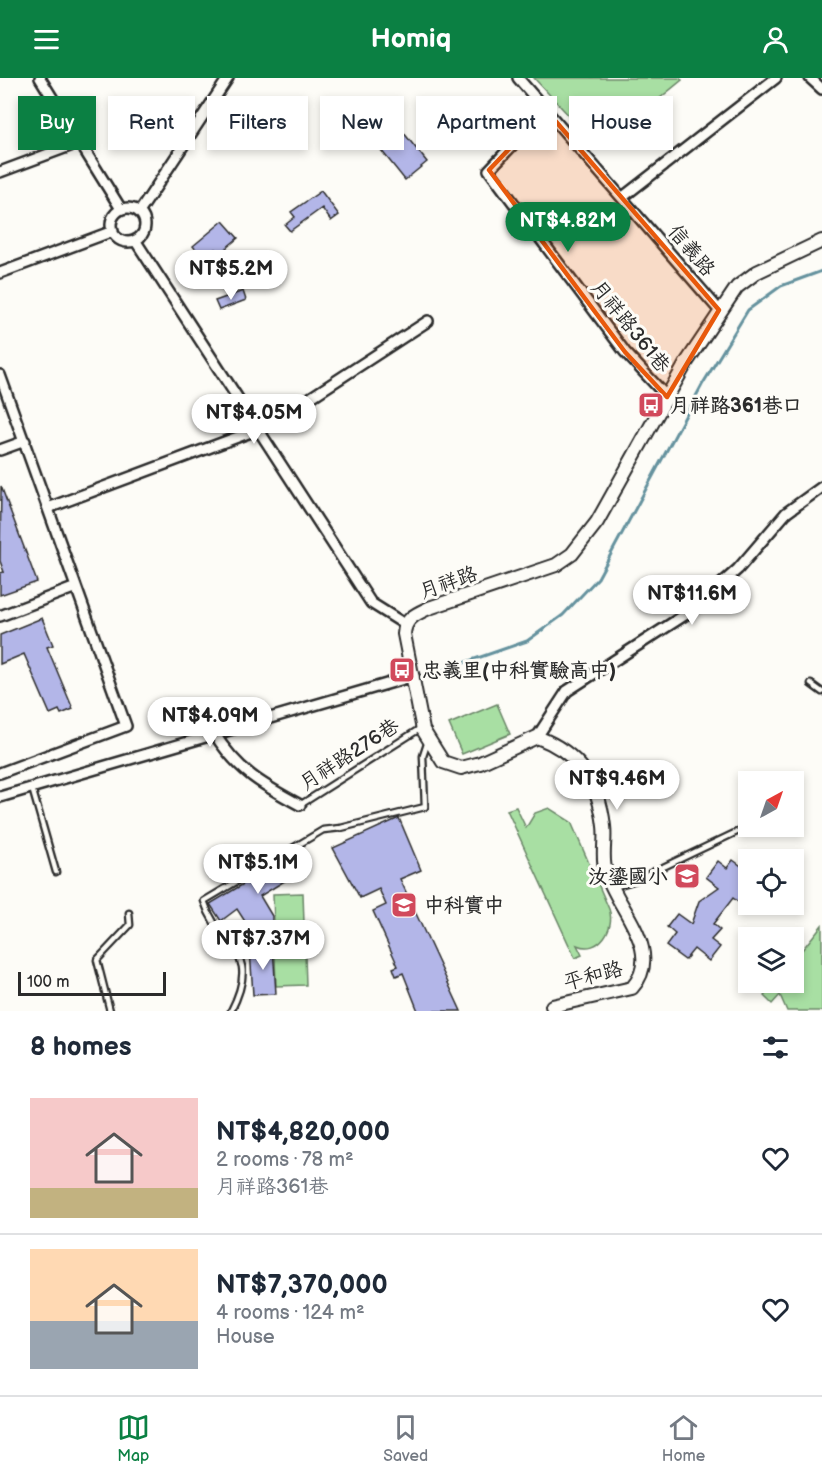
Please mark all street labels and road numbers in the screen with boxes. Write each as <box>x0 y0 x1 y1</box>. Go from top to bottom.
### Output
street label: 信義路 <box>663 220 720 282</box>
street label: 月祥路361巷 <box>586 275 675 379</box>
street label: 月祥路 <box>416 562 482 604</box>
street label: 月祥路276巷 <box>295 713 405 796</box>
street label: 平和路 <box>561 956 626 995</box>

